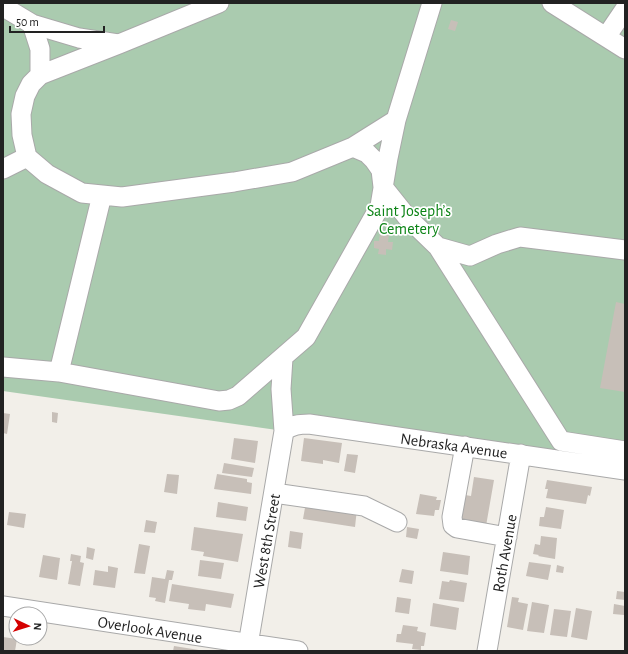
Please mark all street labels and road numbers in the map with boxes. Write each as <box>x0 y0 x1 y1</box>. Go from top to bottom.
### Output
street label: Nebraska Avenue <box>399 431 508 461</box>
street label: West 8th Street <box>251 493 283 590</box>
street label: Roth Avenue <box>490 513 520 593</box>
street label: Overlook Avenue <box>96 614 203 646</box>

